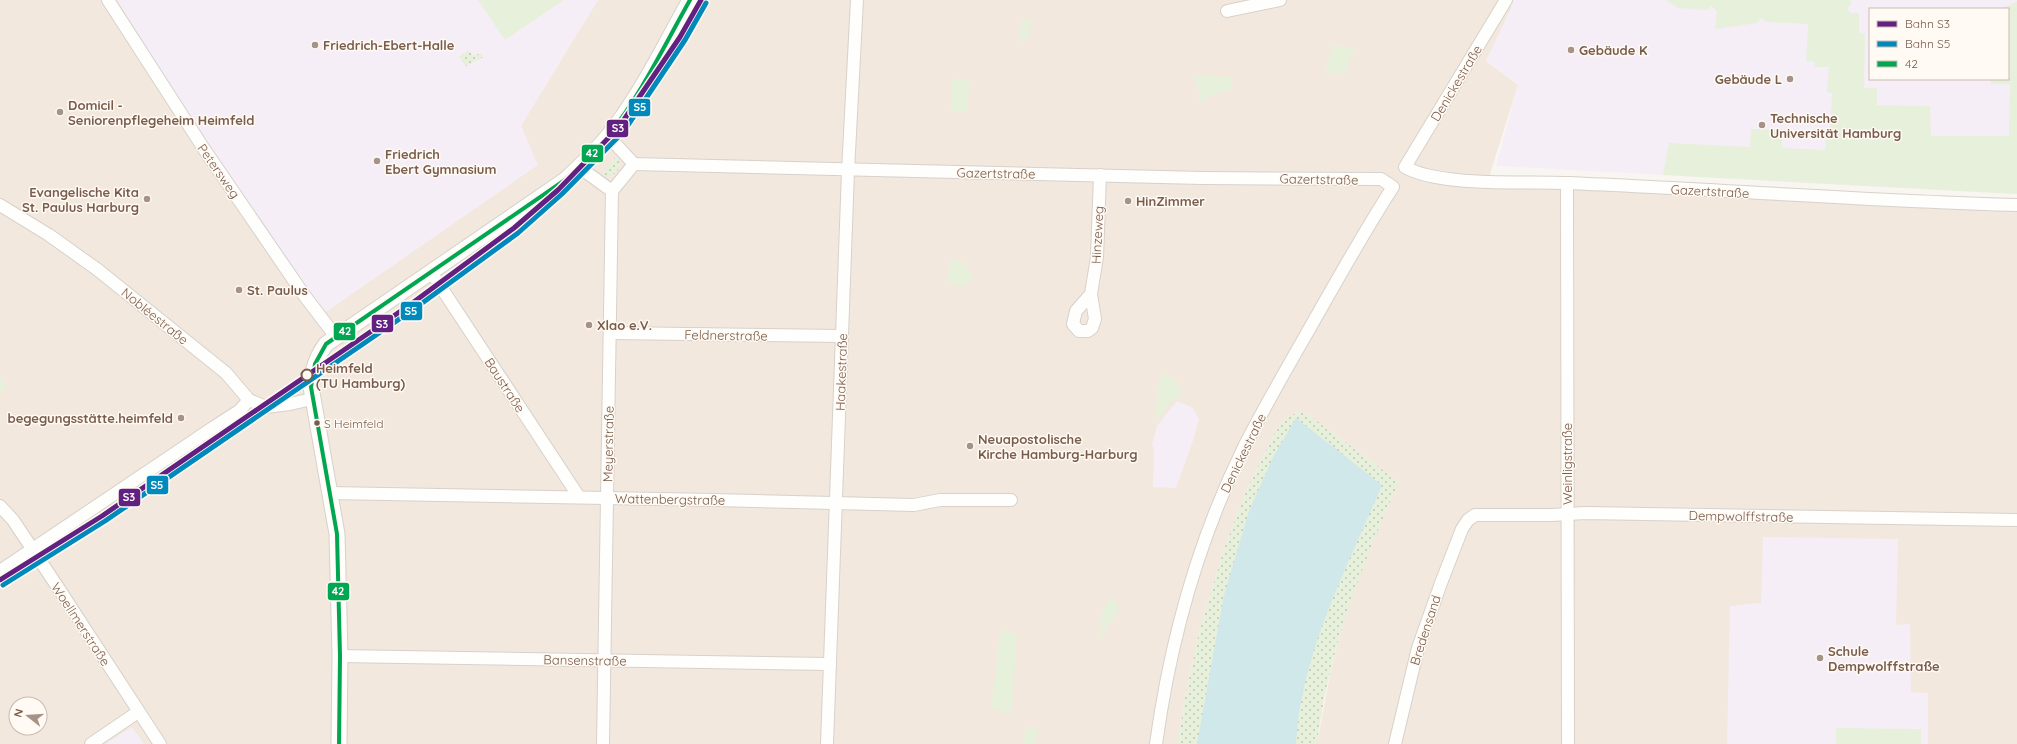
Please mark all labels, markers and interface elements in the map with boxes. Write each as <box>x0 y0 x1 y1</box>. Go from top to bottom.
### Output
legend <box>1869 8 2009 80</box>
text: Bahn S3 <box>1905 16 1950 31</box>
text: Bahn S5 <box>1905 36 1950 51</box>
place label: Friedrich-Ebert-Halle <box>323 37 455 53</box>
marker: Friedrich-Ebert-Halle <box>310 40 320 50</box>
street label: Denickestraße <box>1427 42 1485 124</box>
place label: Gebäude K <box>1579 42 1648 58</box>
marker: Gebäude K <box>1566 45 1576 55</box>
text: 42 <box>1905 56 1918 71</box>
place label: Gebäude L <box>1715 71 1782 87</box>
marker: Gebäude L <box>1785 74 1795 84</box>
place label: Domicil - Seniorenpflegeheim Heimfeld <box>68 97 254 128</box>
line badge: S5 <box>628 98 651 117</box>
text: S5 <box>634 100 646 114</box>
marker: Domicil - Seniorenpflegeheim Heimfeld <box>55 107 65 117</box>
place label: Technische Universität Hamburg <box>1770 110 1901 141</box>
line badge: S3 <box>606 119 629 138</box>
marker: Technische Universität Hamburg <box>1757 120 1767 130</box>
text: S3 <box>612 121 624 135</box>
street label: Petersweg <box>194 141 244 201</box>
line badge: 42 <box>581 144 604 163</box>
place label: Friedrich Ebert Gymnasium <box>385 146 496 177</box>
text: 42 <box>586 146 598 160</box>
marker: Friedrich Ebert Gymnasium <box>372 156 382 166</box>
street label: Gazertstraße <box>957 164 1035 182</box>
street label: Gazertstraße <box>1280 170 1358 188</box>
street label: Gazertstraße <box>1670 181 1750 201</box>
place label: Evangelische Kita St. Paulus Harburg <box>22 184 139 215</box>
place label: HinZimmer <box>1136 193 1205 209</box>
marker: Evangelische Kita St. Paulus Harburg <box>142 194 152 204</box>
marker: HinZimmer <box>1123 196 1133 206</box>
street label: Hinzeweg <box>1087 205 1107 265</box>
place label: St. Paulus <box>247 282 308 298</box>
street label: Nobléestraße <box>118 284 192 348</box>
marker: St. Paulus <box>234 285 244 295</box>
line badge: S5 <box>400 301 423 321</box>
text: S5 <box>405 304 417 318</box>
line badge: S3 <box>371 314 394 333</box>
text: S3 <box>376 317 388 331</box>
place label: Xlao e.V. <box>597 317 652 333</box>
marker: Xlao e.V. <box>584 320 594 330</box>
line badge: 42 <box>333 322 356 341</box>
text: 42 <box>339 324 351 338</box>
street label: Feldnerstraße <box>684 326 768 344</box>
street label: Haakestraße <box>832 333 850 411</box>
street label: Baustraße <box>481 355 529 415</box>
place label: Heimfeld (TU Hamburg) <box>316 360 406 391</box>
marker: Heimfeld (TU Hamburg) <box>300 368 314 382</box>
street label: Meyerstraße <box>599 406 617 482</box>
place label: begegungsstätte.heimfeld <box>8 410 173 426</box>
street label: Denickestraße <box>1217 411 1269 495</box>
marker: begegungsstätte.heimfeld <box>176 413 186 423</box>
place label: S Heimfeld <box>324 416 384 431</box>
marker: S Heimfeld <box>312 418 322 428</box>
street label: Weinligstraße <box>1559 423 1575 505</box>
place label: Neuapostolische Kirche Hamburg-Harburg <box>978 431 1138 462</box>
marker: Neuapostolische Kirche Hamburg-Harburg <box>965 441 975 451</box>
line badge: S5 <box>146 475 169 495</box>
text: S5 <box>151 478 163 492</box>
line badge: S3 <box>118 488 141 507</box>
text: S3 <box>123 490 135 504</box>
street label: Wattenbergstraße <box>615 490 725 508</box>
street label: Dempwolffstraße <box>1688 507 1794 525</box>
street label: Woellmerstraße <box>48 579 114 669</box>
line badge: 42 <box>327 582 350 601</box>
text: 42 <box>332 584 344 598</box>
street label: Bredensand <box>1406 593 1444 667</box>
place label: Schule Dempwolffstraße <box>1828 643 1940 674</box>
street label: Bansenstraße <box>543 651 627 669</box>
marker: Schule Dempwolffstraße <box>1815 653 1825 663</box>
north arrow <box>8 696 48 736</box>
text: N <box>11 707 26 719</box>

